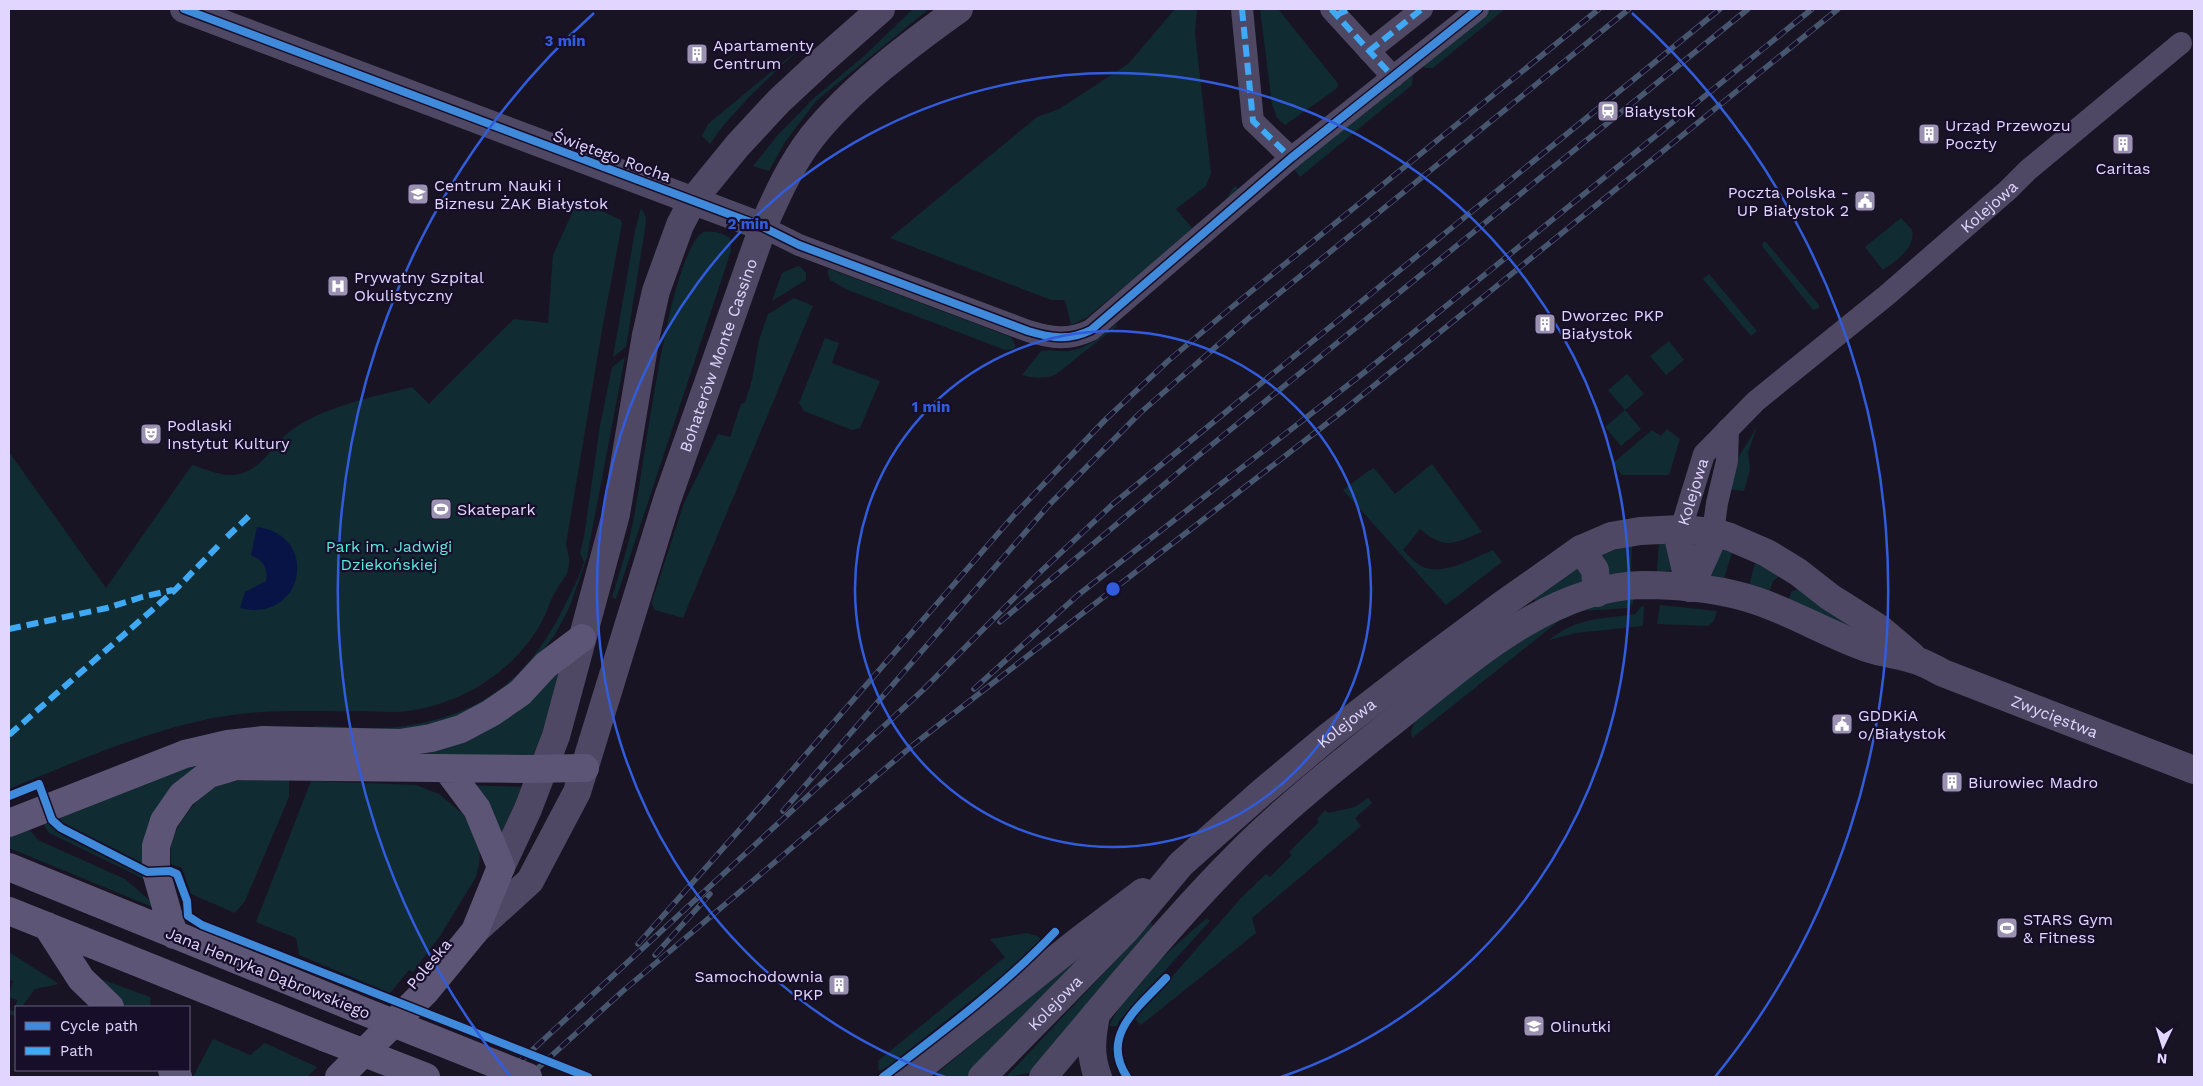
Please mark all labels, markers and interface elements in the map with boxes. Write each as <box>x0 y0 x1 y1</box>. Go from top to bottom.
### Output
text: 3 min <box>545 32 585 50</box>
place label: Apartamenty Centrum <box>713 36 814 73</box>
building icon: Apartamenty Centrum <box>685 42 709 66</box>
station icon: Białystok <box>1596 99 1620 123</box>
place label: Białystok <box>1624 102 1696 121</box>
place label: Urząd Przewozu Poczty <box>1945 116 2071 153</box>
building icon: Urząd Przewozu Poczty <box>1917 122 1941 146</box>
street label: Świętego Rocha <box>550 126 674 186</box>
building icon: Caritas <box>2111 132 2135 156</box>
place label: Caritas <box>2095 159 2151 178</box>
place label: Centrum Nauki i Biznesu ŻAK Białystok <box>434 176 608 213</box>
street label: Kolejowa <box>1956 177 2021 237</box>
school or university icon: Centrum Nauki i Biznesu ŻAK Białystok <box>406 182 430 206</box>
place label: Poczta Polska - UP Białystok 2 <box>1728 183 1849 220</box>
public building icon: Poczta Polska - UP Białystok 2 <box>1853 189 1877 213</box>
text: 2 min <box>727 215 769 233</box>
street label: Bohaterów Monte Cassino <box>675 256 761 455</box>
place label: Prywatny Szpital Okulistyczny <box>354 268 484 305</box>
hospital icon: Prywatny Szpital Okulistyczny <box>326 274 350 298</box>
place label: Dworzec PKP Białystok <box>1561 306 1664 343</box>
building icon: Dworzec PKP Białystok <box>1533 312 1557 336</box>
text: 1 min <box>912 398 950 416</box>
place label: Podlaski Instytut Kultury <box>167 416 290 453</box>
theatre icon: Podlaski Instytut Kultury <box>139 422 163 446</box>
street label: Kolejowa <box>1673 456 1712 528</box>
sports icon: Skatepark <box>429 497 453 521</box>
place label: Skatepark <box>457 500 536 519</box>
park label: Park im. Jadwigi Dziekońskiej <box>326 537 452 574</box>
centre of rings <box>1104 580 1122 598</box>
street label: Zwycięstwa <box>2009 691 2101 742</box>
street label: Kolejowa <box>1313 694 1379 752</box>
place label: GDDKiA o/Białystok <box>1858 706 1946 743</box>
public building icon: GDDKiA o/Białystok <box>1830 712 1854 736</box>
building icon: Biurowiec Madro <box>1940 770 1964 794</box>
place label: Biurowiec Madro <box>1968 773 2098 792</box>
place label: STARS Gym & Fitness <box>2023 910 2113 947</box>
sports icon: STARS Gym & Fitness <box>1995 916 2019 940</box>
street label: Jana Henryka Dąbrowskiego <box>163 923 373 1023</box>
street label: Poleska <box>403 935 455 993</box>
place label: Samochodownia PKP <box>695 967 823 1004</box>
street label: Kolejowa <box>1024 971 1086 1034</box>
building icon: Samochodownia PKP <box>827 973 851 997</box>
legend <box>15 1006 190 1071</box>
school or university icon: Olinutki <box>1522 1014 1546 1038</box>
text: Cycle path <box>60 1017 138 1035</box>
place label: Olinutki <box>1550 1017 1611 1036</box>
north arrow <box>2138 1021 2188 1071</box>
text: Path <box>60 1042 93 1060</box>
text: N <box>2156 1051 2168 1067</box>

